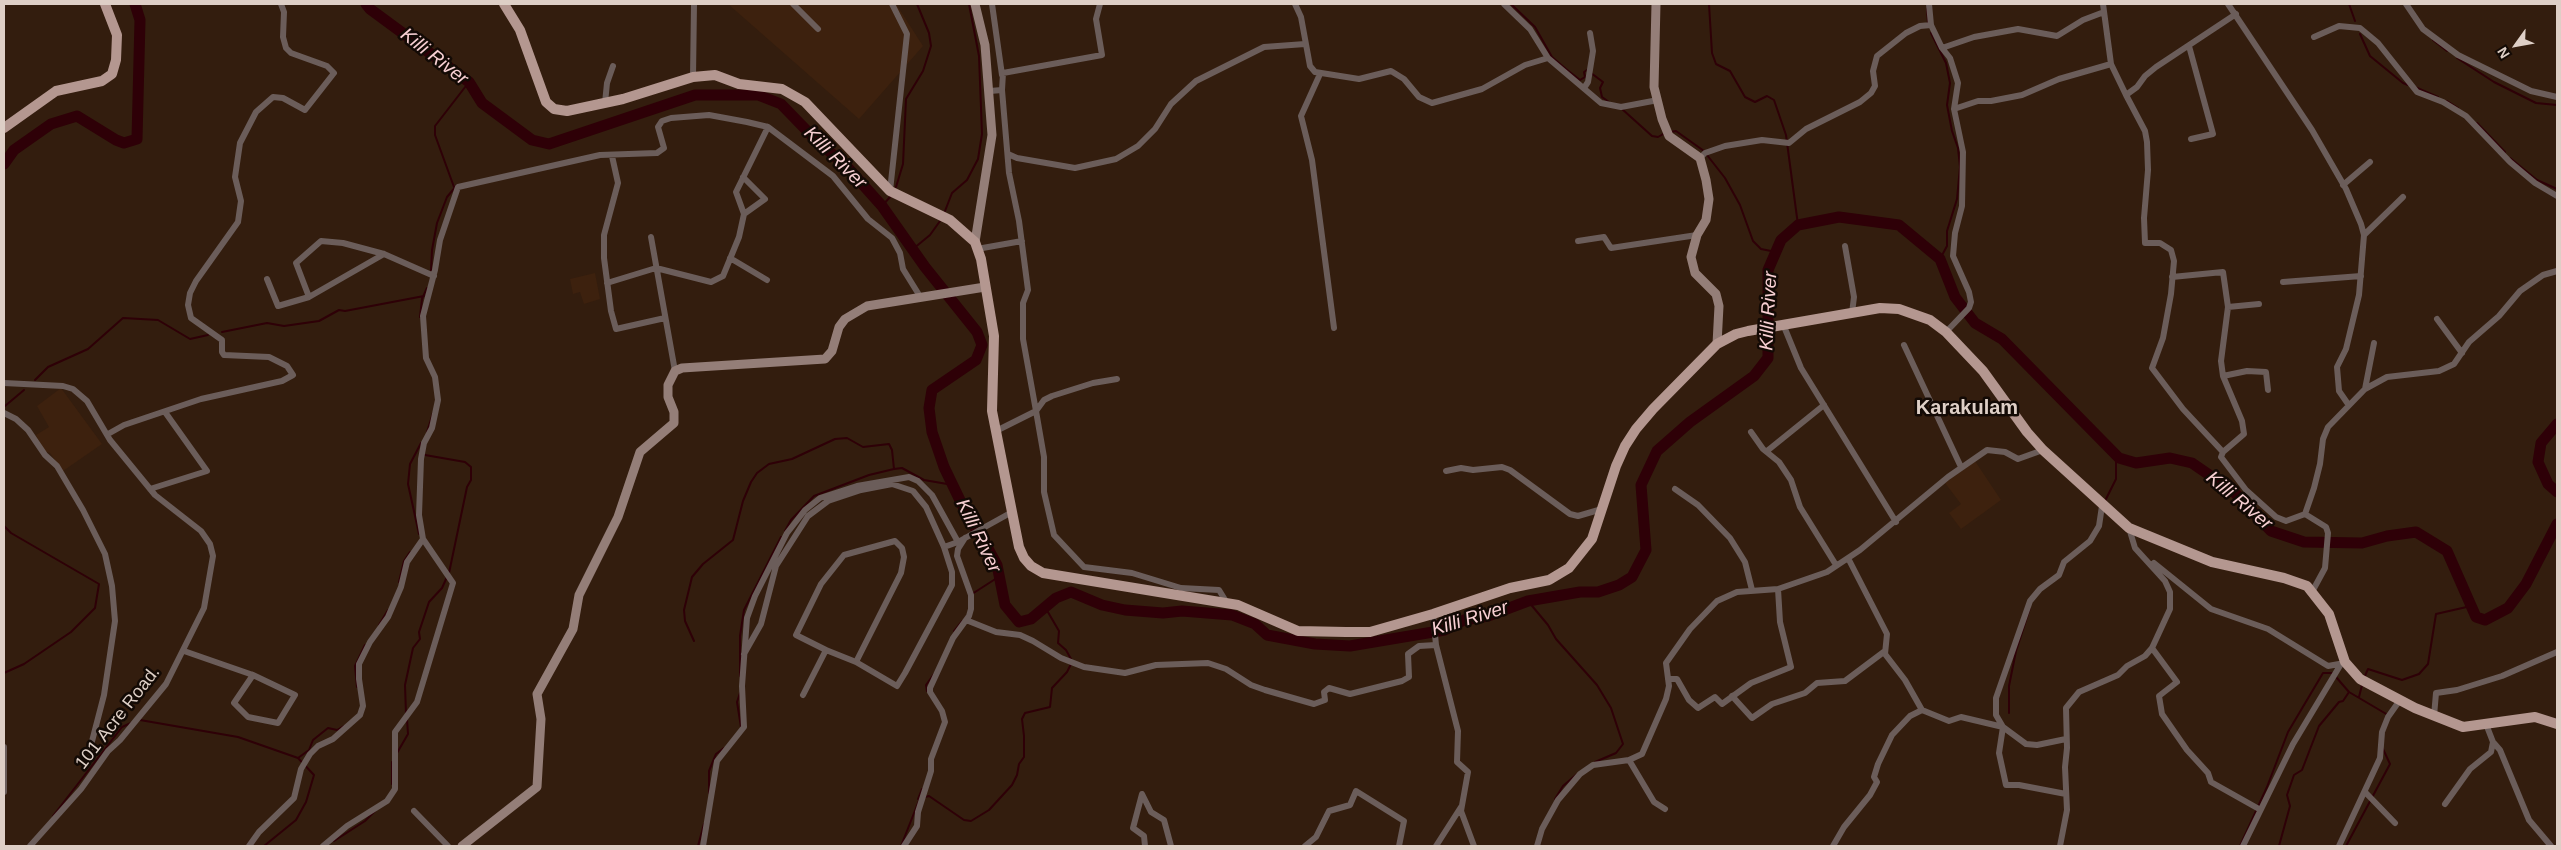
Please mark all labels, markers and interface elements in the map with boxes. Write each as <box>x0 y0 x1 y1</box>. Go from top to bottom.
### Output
north arrow <box>2491 20 2541 70</box>
water label: Killi River <box>396 24 472 90</box>
text: N <box>2494 44 2513 61</box>
water label: Killi River <box>799 122 871 194</box>
water label: Killi River <box>1756 271 1782 351</box>
district label: Karakulam <box>1916 396 2018 420</box>
water label: Killi River <box>2201 467 2277 535</box>
water label: Killi River <box>950 495 1006 577</box>
water label: Killi River <box>1429 597 1511 641</box>
street label: 101 Acre Road. <box>71 662 165 774</box>

